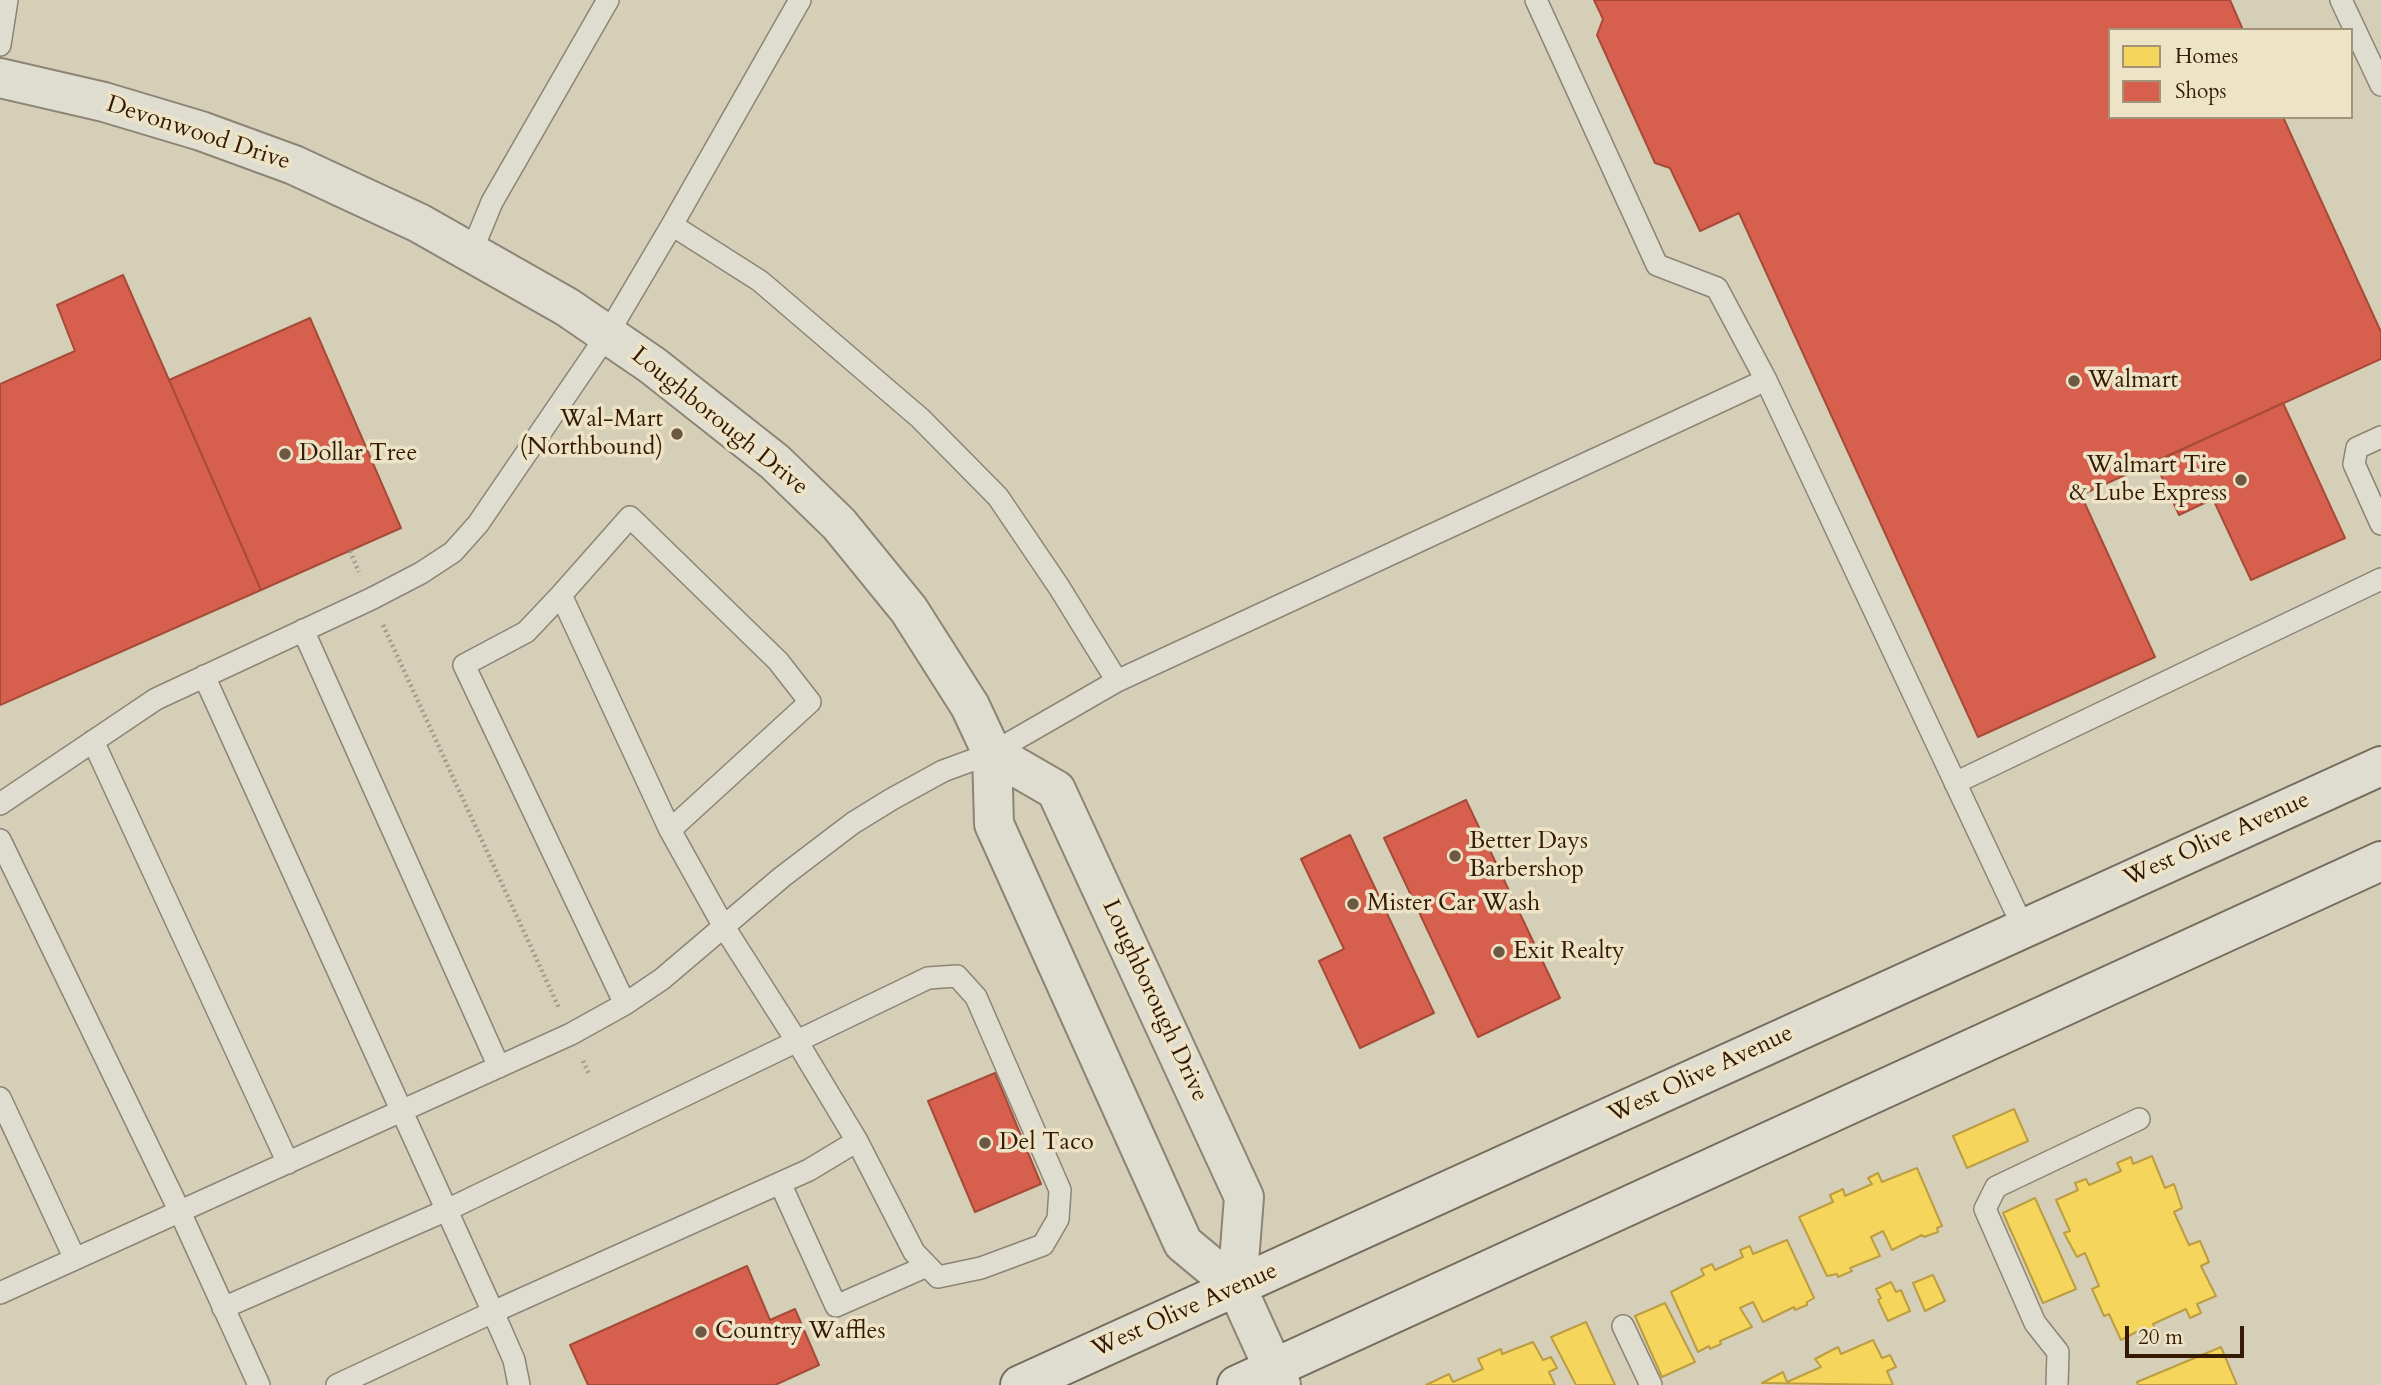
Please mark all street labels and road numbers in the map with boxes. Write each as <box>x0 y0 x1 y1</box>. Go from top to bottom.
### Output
street label: Devonwood Drive <box>102 91 294 177</box>
street label: Loughborough Drive <box>625 342 813 502</box>
street label: West Olive Avenue <box>2120 786 2314 894</box>
street label: Loughborough Drive <box>1095 896 1213 1106</box>
street label: West Olive Avenue <box>1604 1020 1798 1130</box>
street label: West Olive Avenue <box>1088 1257 1282 1365</box>

